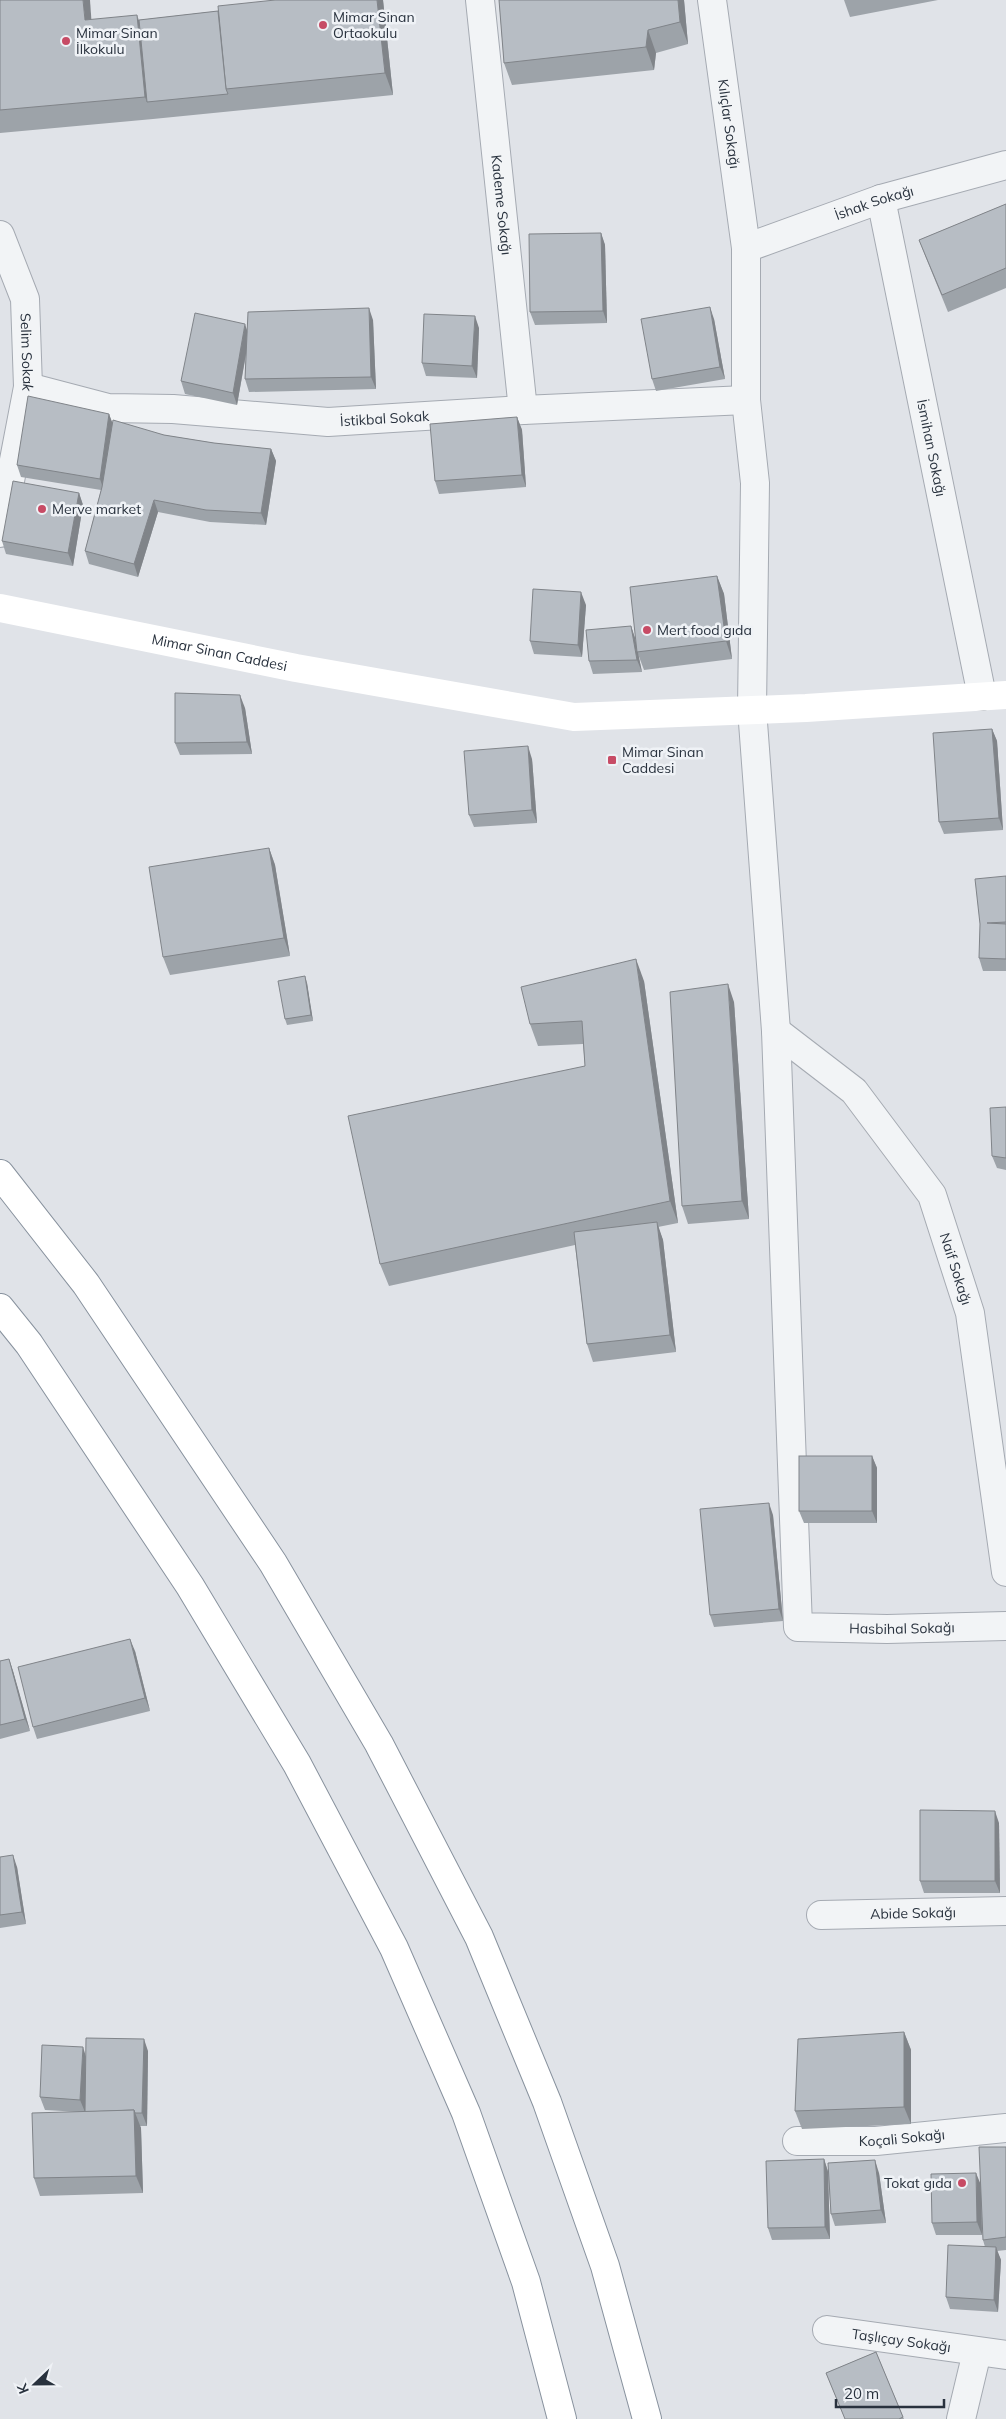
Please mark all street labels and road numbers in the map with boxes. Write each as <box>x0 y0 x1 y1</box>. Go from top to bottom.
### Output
street label: Kılıçlar Sokağı <box>714 78 744 170</box>
street label: Kademe Sokağı <box>487 154 516 256</box>
street label: İshak Sokağı <box>832 182 916 224</box>
street label: Selim Sokak <box>16 313 37 394</box>
street label: İsmihan Sokağı <box>913 398 950 498</box>
street label: İstikbal Sokak <box>340 407 431 430</box>
street label: Mimar Sinan Caddesi <box>150 630 289 675</box>
street label: Naif Sokağı <box>936 1231 976 1307</box>
street label: Hasbihal Sokağı <box>849 1618 955 1638</box>
street label: Abide Sokağı <box>870 1903 956 1923</box>
street label: Koçali Sokağı <box>859 2125 946 2150</box>
street label: Taşlıçay Sokağı <box>851 2325 952 2356</box>

